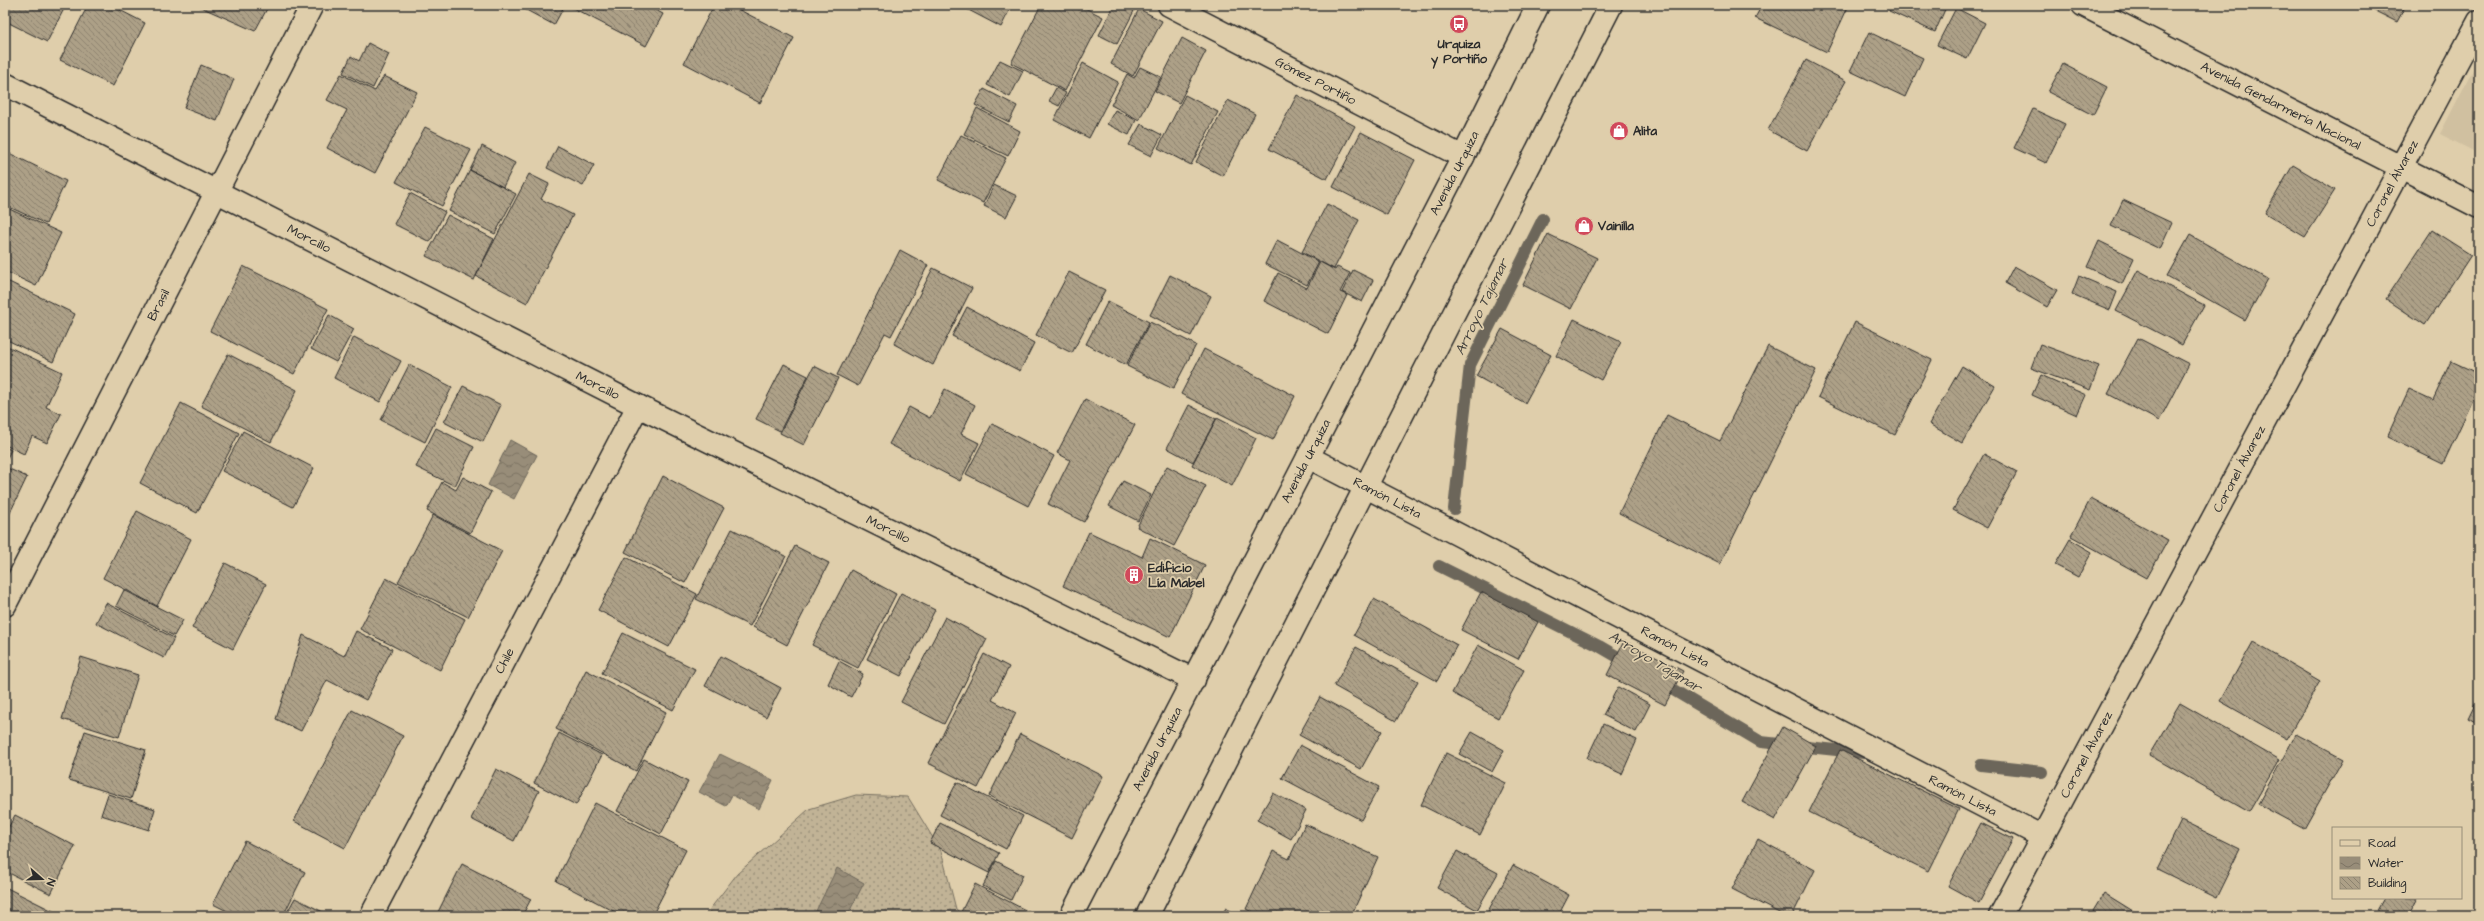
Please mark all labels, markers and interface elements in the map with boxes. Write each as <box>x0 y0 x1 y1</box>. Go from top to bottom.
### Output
bus stop icon: Urquiza y Portiño <box>1448 13 1470 35</box>
place label: Urquiza y Portiño <box>1431 35 1488 69</box>
street label: Gómez Portiño <box>1272 52 1360 110</box>
street label: Avenida Gendarmería Nacional <box>2197 57 2364 154</box>
shop icon: Alita <box>1608 120 1630 142</box>
place label: Alita <box>1633 122 1658 140</box>
street label: Avenida Urquiza <box>1426 128 1484 218</box>
street label: Coronel Álvarez <box>2361 136 2423 230</box>
shop icon: Vainilla <box>1573 215 1595 237</box>
place label: Vainilla <box>1597 217 1634 235</box>
street label: Morcillo <box>284 220 335 258</box>
water label: Arroyo Tajamar <box>1450 254 1514 358</box>
street label: Brasil <box>143 286 174 324</box>
street label: Morcillo <box>573 367 623 404</box>
street label: Avenida Urquiza <box>1277 416 1335 506</box>
street label: Coronel Álvarez <box>2209 422 2270 516</box>
street label: Ramón Lista <box>1350 473 1425 523</box>
street label: Morcillo <box>863 511 914 548</box>
place label: Edificio Lía Mabel <box>1148 559 1205 592</box>
building icon: Edificio Lía Mabel <box>1123 564 1145 586</box>
street label: Ramón Lista <box>1638 622 1712 672</box>
water label: Arroyo Tajamar <box>1605 626 1706 698</box>
street label: Chile <box>490 645 519 677</box>
street label: Avenida Urquiza <box>1128 704 1187 794</box>
street label: Coronel Álvarez <box>2056 707 2117 801</box>
street label: Ramón Lista <box>1925 770 2000 821</box>
legend <box>2332 827 2462 899</box>
text: Road <box>2368 835 2396 852</box>
text: Water <box>2368 855 2404 872</box>
north arrow <box>22 859 62 899</box>
text: Building <box>2368 875 2406 893</box>
text: N <box>43 876 59 888</box>

